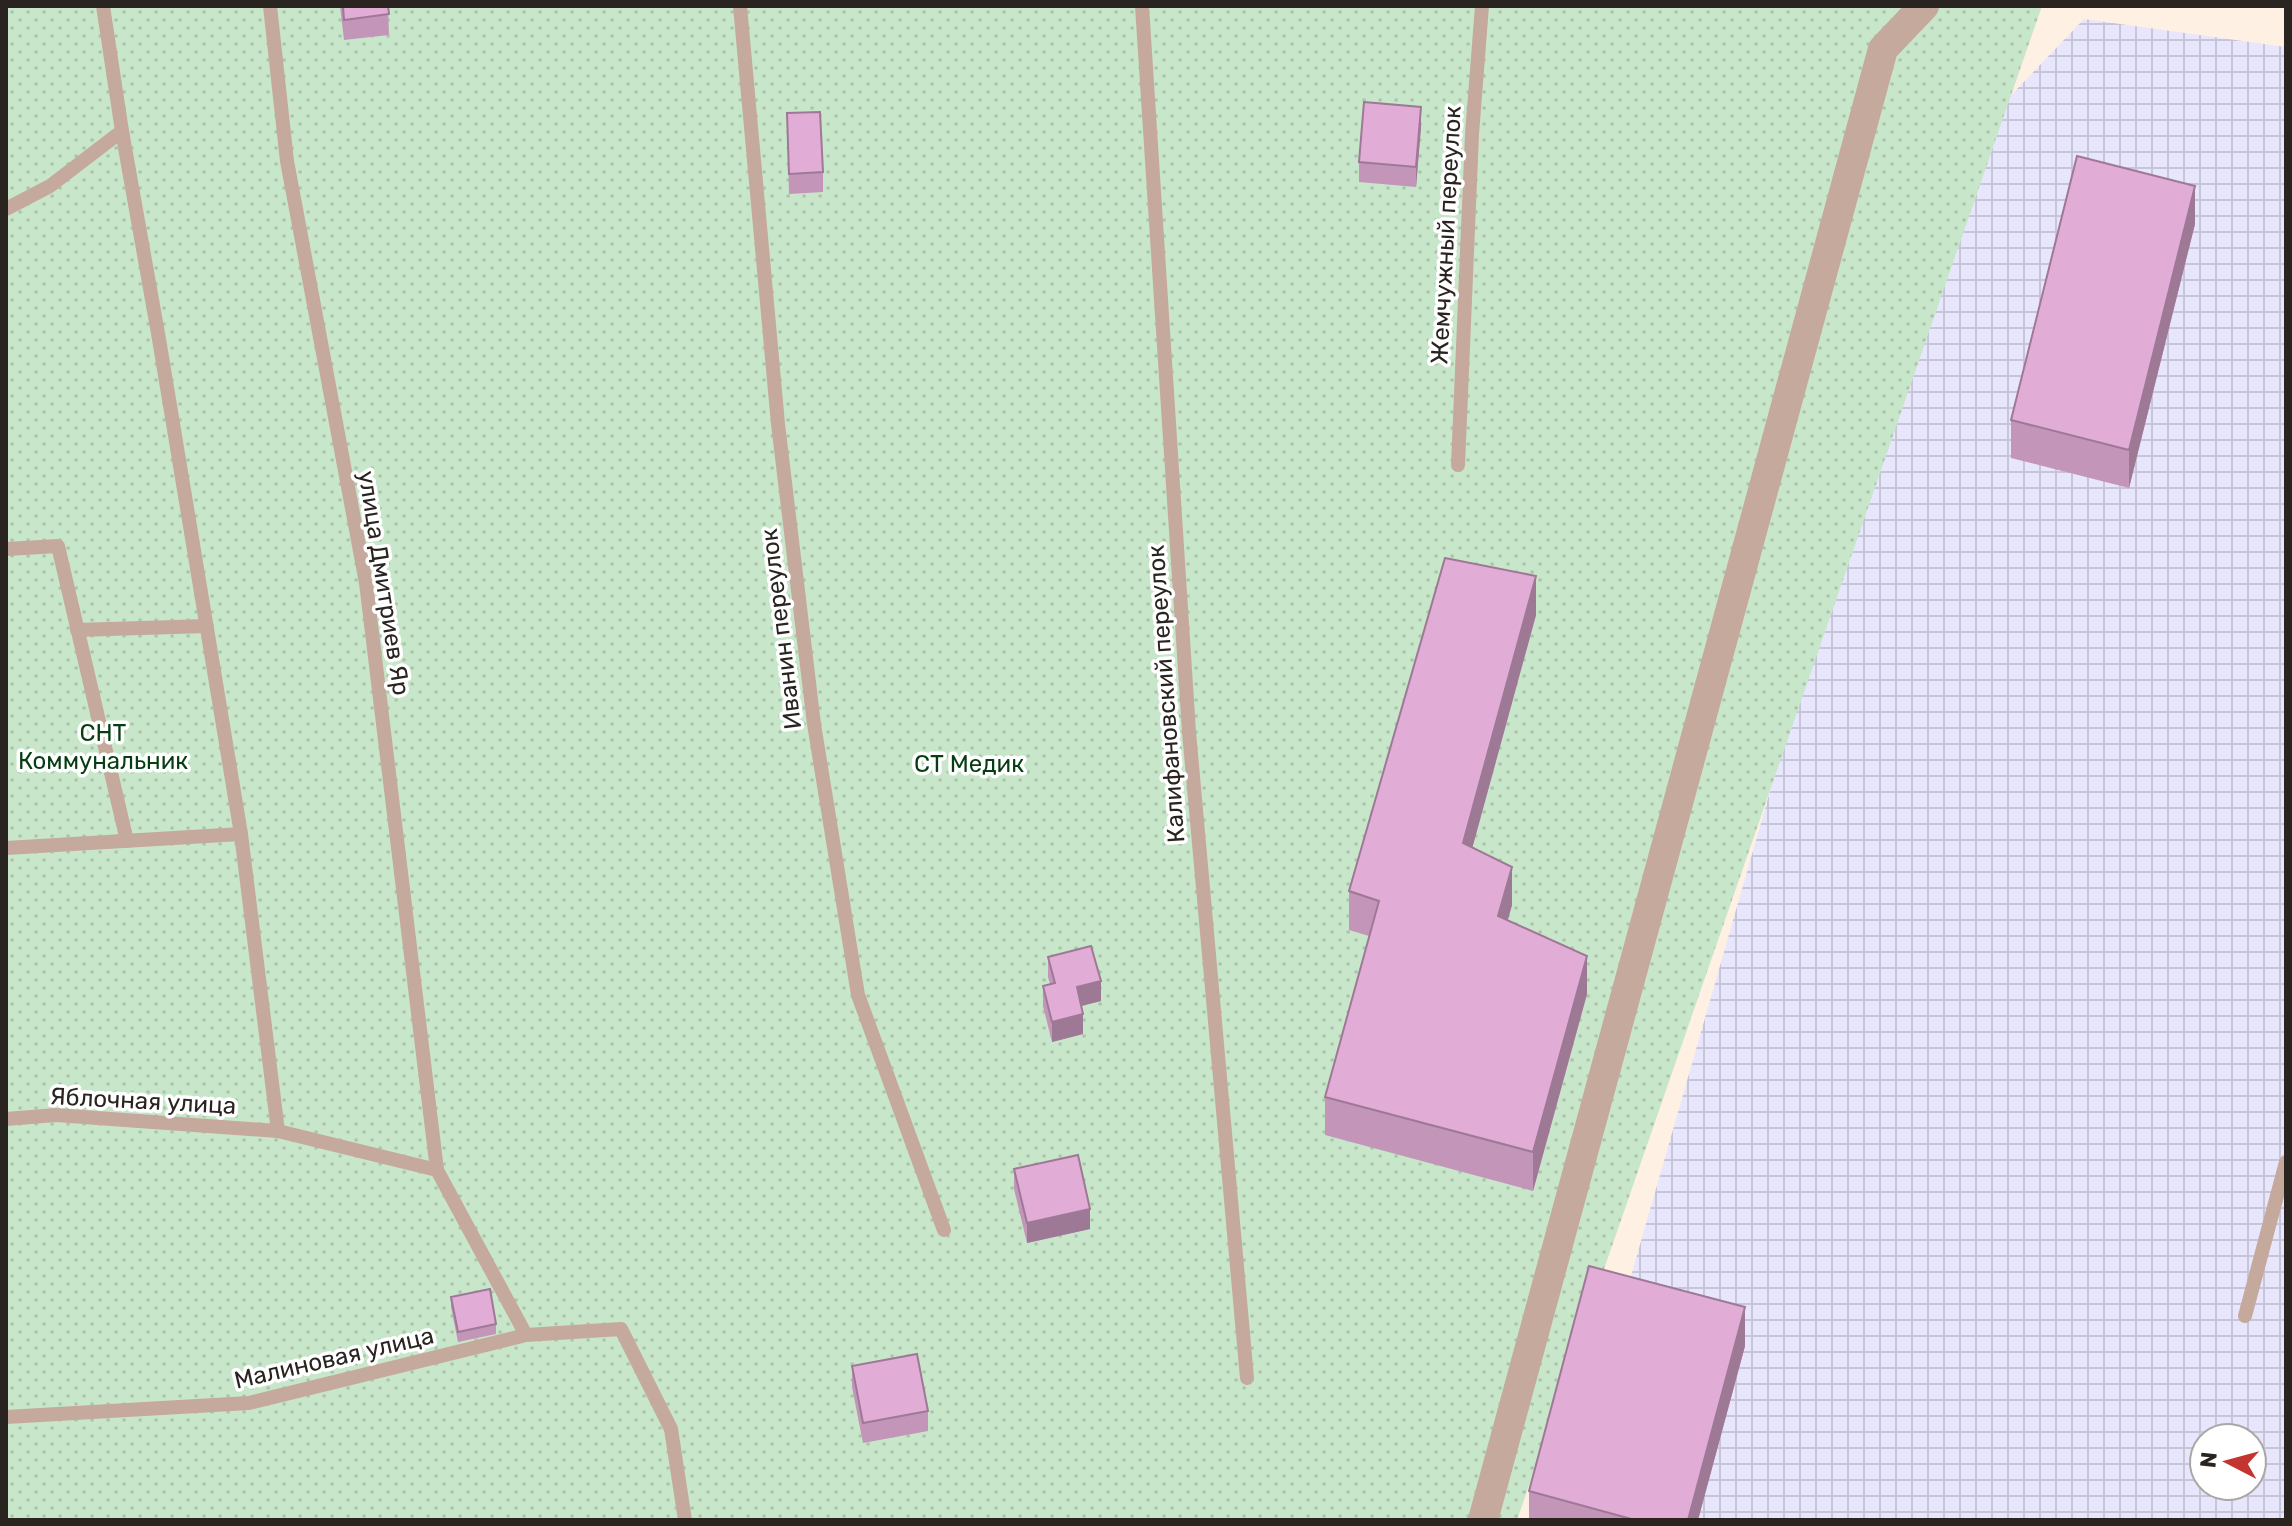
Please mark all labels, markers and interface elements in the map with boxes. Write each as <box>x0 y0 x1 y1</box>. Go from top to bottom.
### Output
street label: Жемчужный переулок <box>1425 105 1467 365</box>
street label: улица Дмитриев Яр <box>352 469 416 697</box>
street label: Иванин переулок <box>755 527 807 731</box>
street label: Калифановский переулок <box>1142 544 1190 844</box>
park label: СНТ Коммунальник <box>18 719 188 775</box>
park label: СТ Медик <box>914 750 1024 778</box>
street label: Яблочная улица <box>49 1082 237 1120</box>
street label: Малиновая улица <box>231 1321 437 1395</box>
north arrow <box>2188 1422 2268 1502</box>
text: N <box>2194 1451 2223 1469</box>

